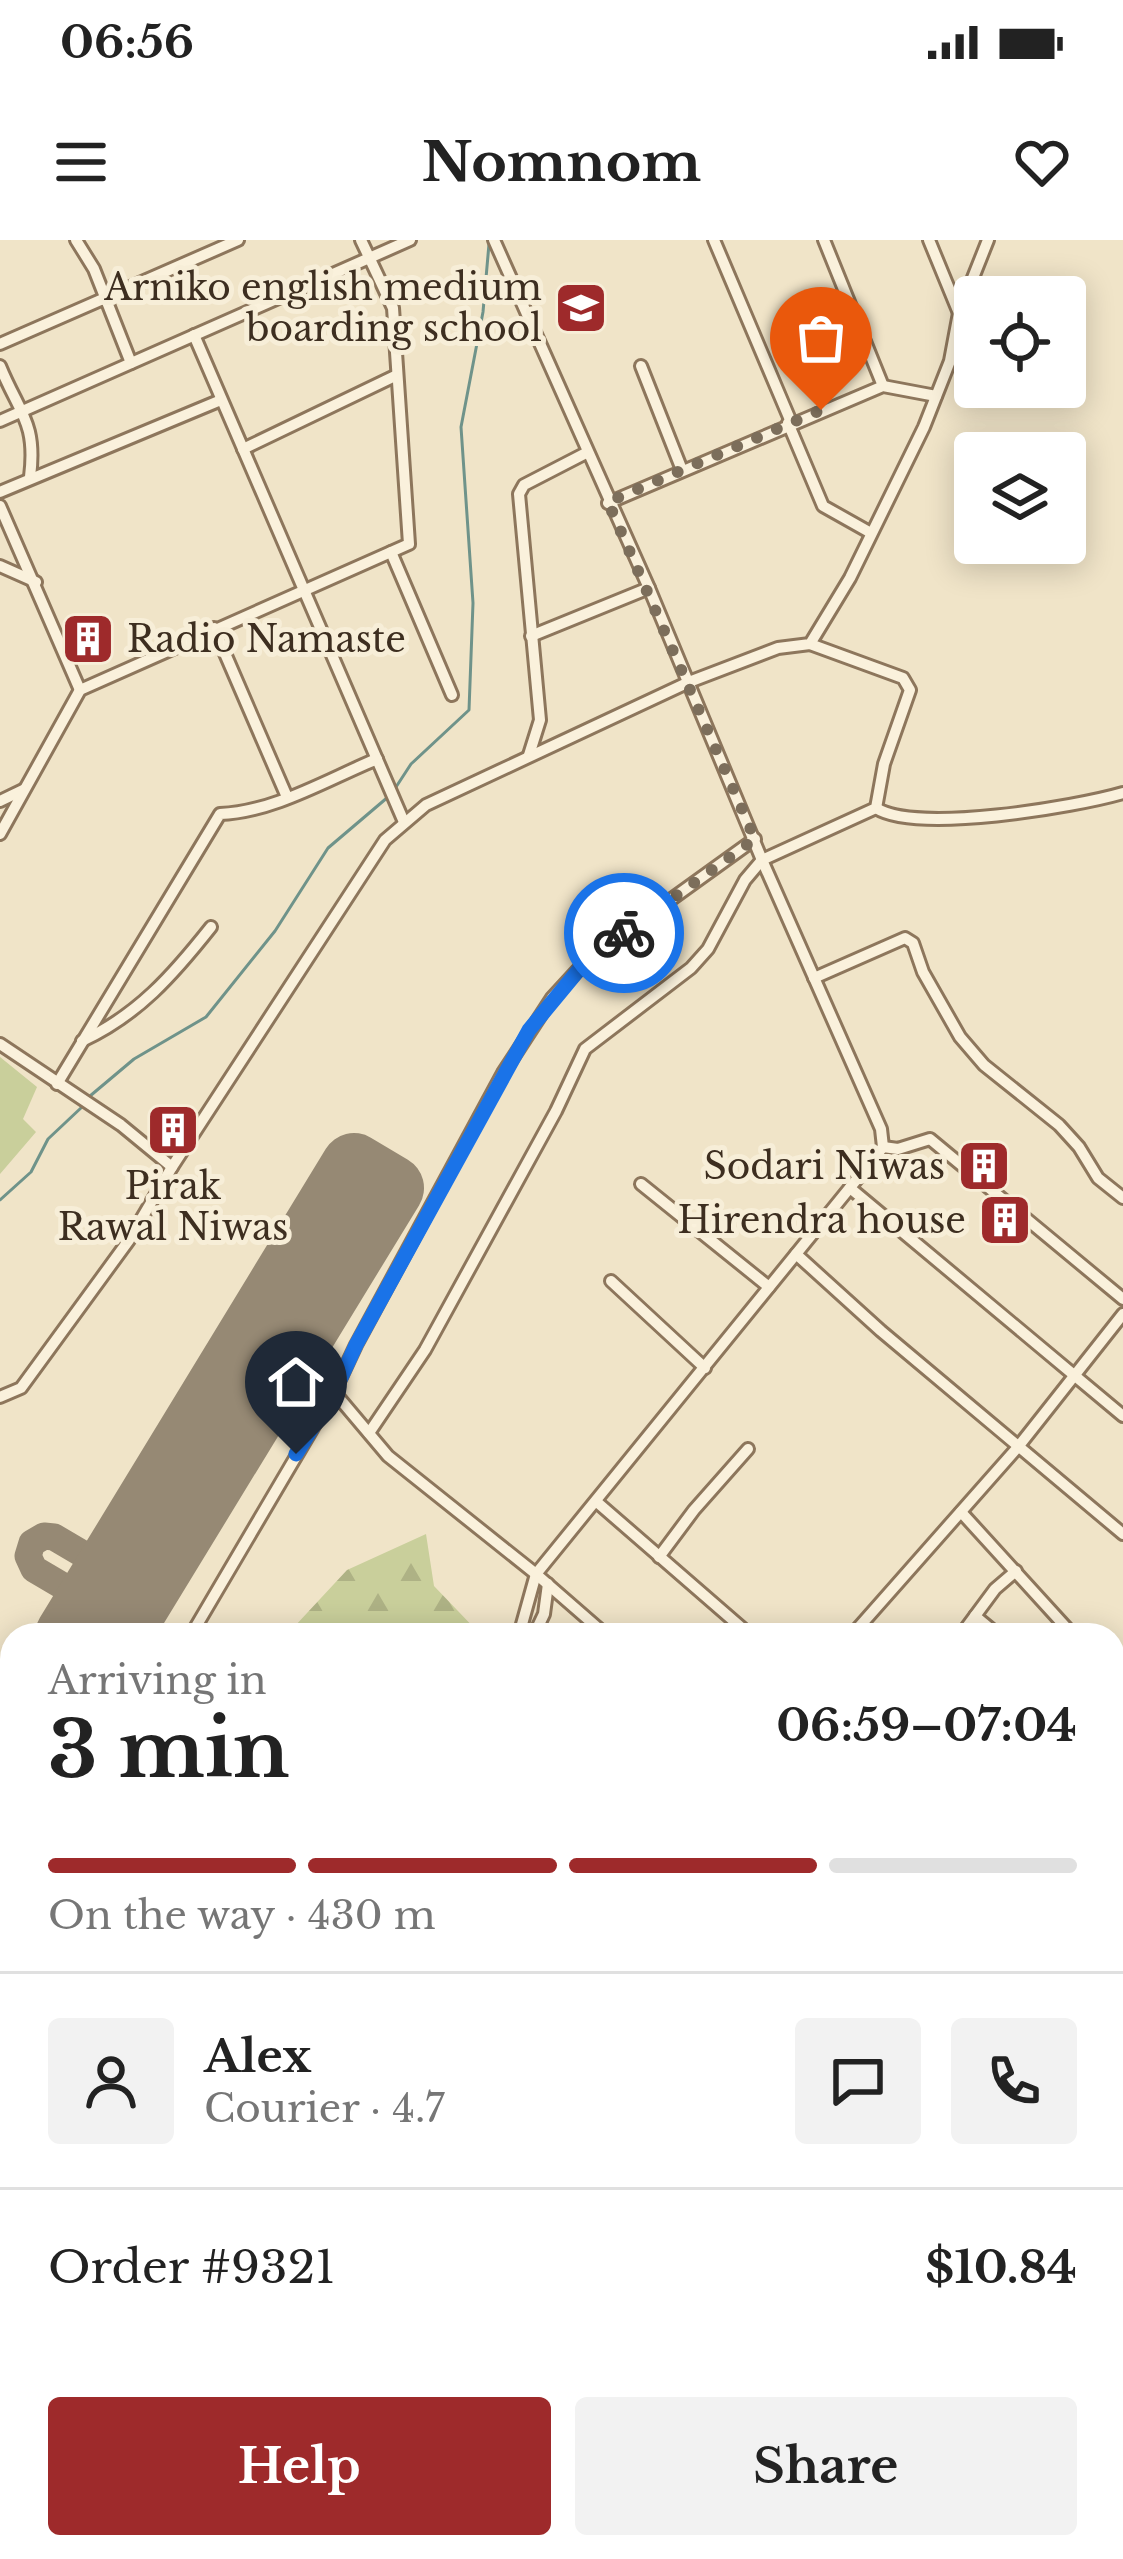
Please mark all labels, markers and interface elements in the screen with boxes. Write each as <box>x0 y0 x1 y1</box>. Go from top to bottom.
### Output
text: 06:56 <box>60 14 194 70</box>
icon: menu <box>48 129 114 195</box>
text: Nomnom <box>422 129 701 196</box>
icon: heart <box>1009 129 1075 195</box>
place label: Arniko english medium boarding school <box>103 265 542 351</box>
map controls <box>954 276 1086 564</box>
button: locate <box>954 276 1086 408</box>
school or university icon: Arniko english medium boarding school <box>553 280 609 336</box>
pin <box>770 287 872 410</box>
icon: bag <box>788 305 854 371</box>
button: layers <box>954 432 1086 564</box>
building icon: Radio Namaste <box>60 611 116 667</box>
place label: Radio Namaste <box>127 617 406 662</box>
courier <box>564 873 684 993</box>
icon: bike <box>591 900 657 966</box>
building icon: Pirak Rawal Niwas <box>145 1102 201 1158</box>
building icon: Sodari Niwas <box>956 1138 1012 1194</box>
place label: Sodari Niwas <box>703 1144 945 1189</box>
place label: Pirak Rawal Niwas <box>58 1164 288 1250</box>
building icon: Hirendra house <box>977 1192 1033 1248</box>
place label: Hirendra house <box>677 1198 966 1243</box>
pin <box>245 1331 347 1454</box>
icon: home <box>263 1349 329 1415</box>
text: Arriving in <box>48 1656 267 1705</box>
text: 06:59–07:04 <box>776 1697 1077 1753</box>
text: 3 min <box>48 1701 290 1798</box>
text: On the way · 430 m <box>48 1891 436 1940</box>
button: person <box>48 2018 174 2144</box>
button: chat <box>795 2018 921 2144</box>
button: phone <box>951 2018 1077 2144</box>
text: Alex <box>204 2028 311 2084</box>
text: Courier · 4.7 <box>204 2084 445 2133</box>
text: Order #9321 <box>48 2239 335 2295</box>
text: $10.84 <box>925 2239 1077 2295</box>
button: Help <box>48 2397 551 2535</box>
button: Share <box>575 2397 1077 2535</box>

